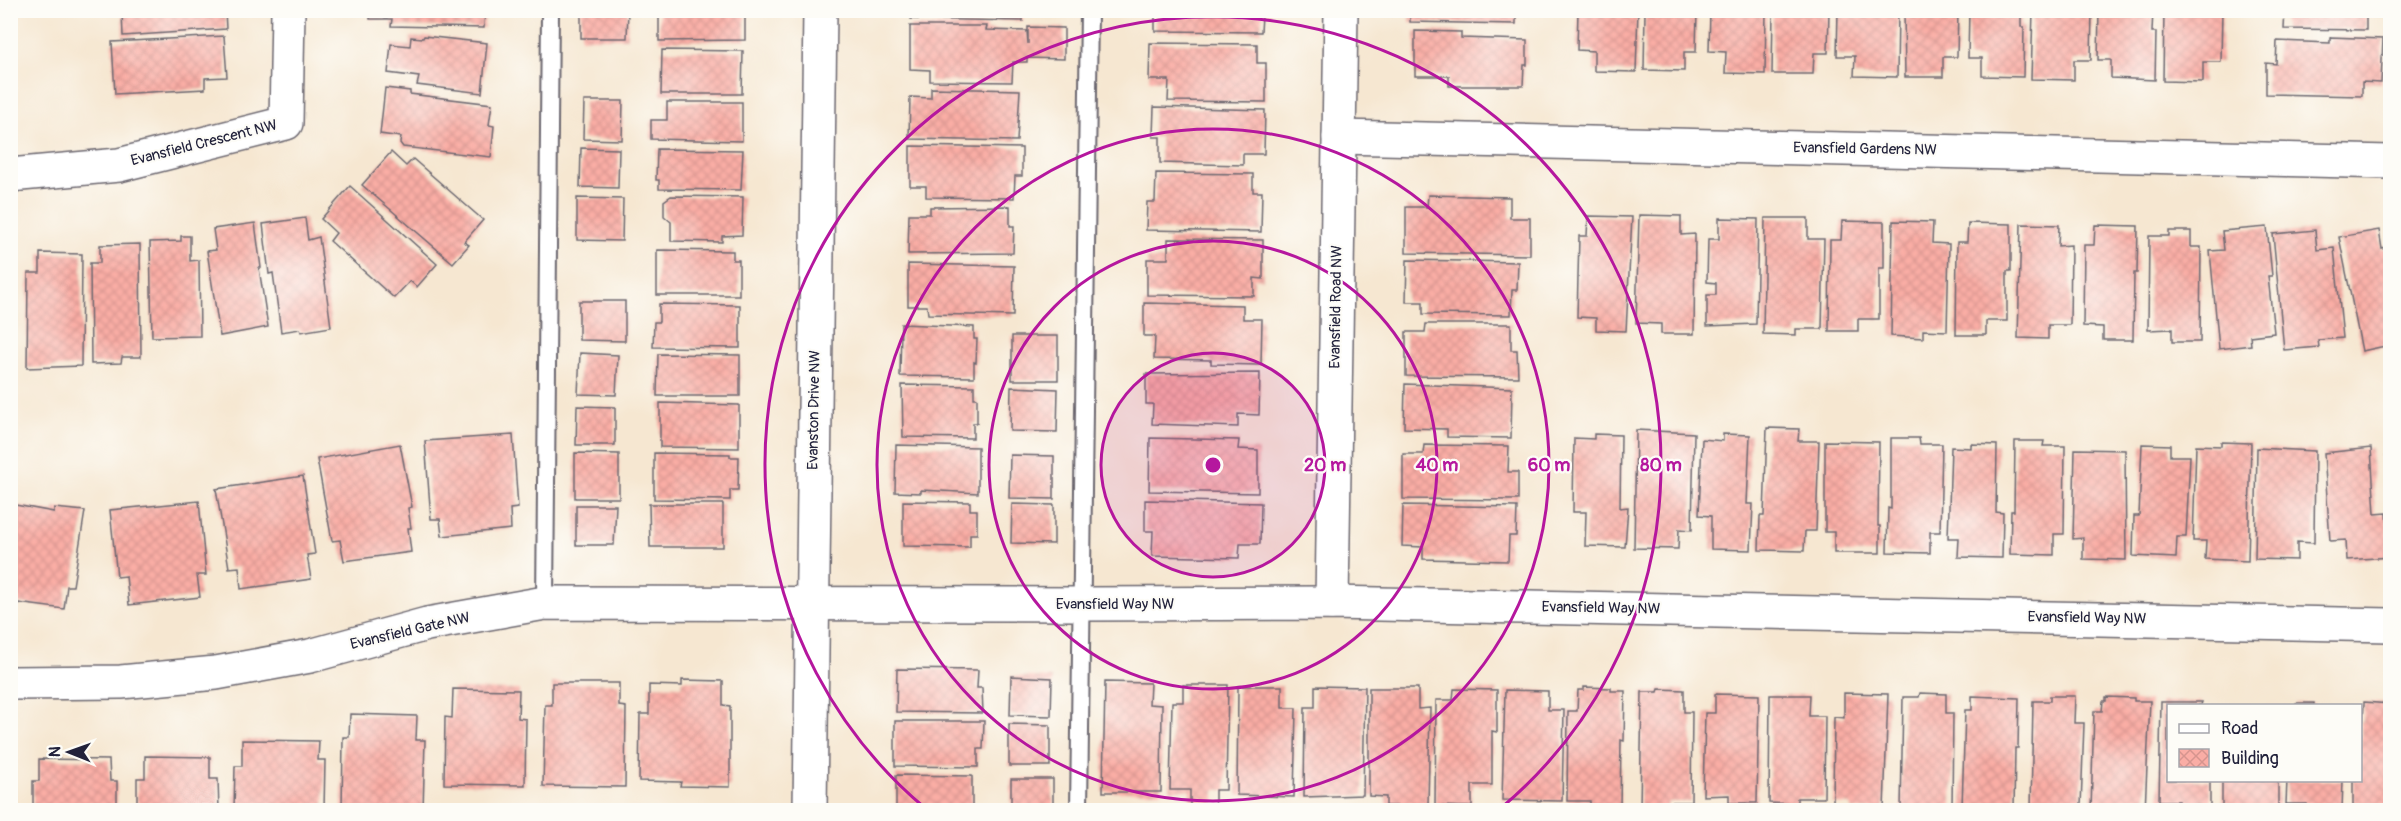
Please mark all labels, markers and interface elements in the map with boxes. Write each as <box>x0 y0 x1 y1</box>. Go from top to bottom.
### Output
street label: Evansfield Crescent NW <box>129 116 279 170</box>
street label: Evansfield Gardens NW <box>1793 138 1937 160</box>
street label: Evansfield Road NW <box>1325 245 1347 369</box>
street label: Evanston Drive NW <box>803 350 825 470</box>
text: 20 m <box>1304 454 1346 477</box>
text: 40 m <box>1416 454 1458 477</box>
text: 60 m <box>1528 454 1570 477</box>
text: 80 m <box>1640 454 1682 477</box>
centre of rings <box>1203 455 1223 475</box>
street label: Evansfield Way NW <box>1056 595 1175 614</box>
street label: Evansfield Way NW <box>1541 597 1661 619</box>
street label: Evansfield Way NW <box>2027 607 2147 629</box>
street label: Evansfield Gate NW <box>348 608 472 654</box>
legend <box>2167 704 2362 782</box>
text: Road <box>2221 717 2258 740</box>
north arrow <box>39 722 99 782</box>
text: N <box>45 746 65 757</box>
text: Building <box>2221 747 2279 770</box>

